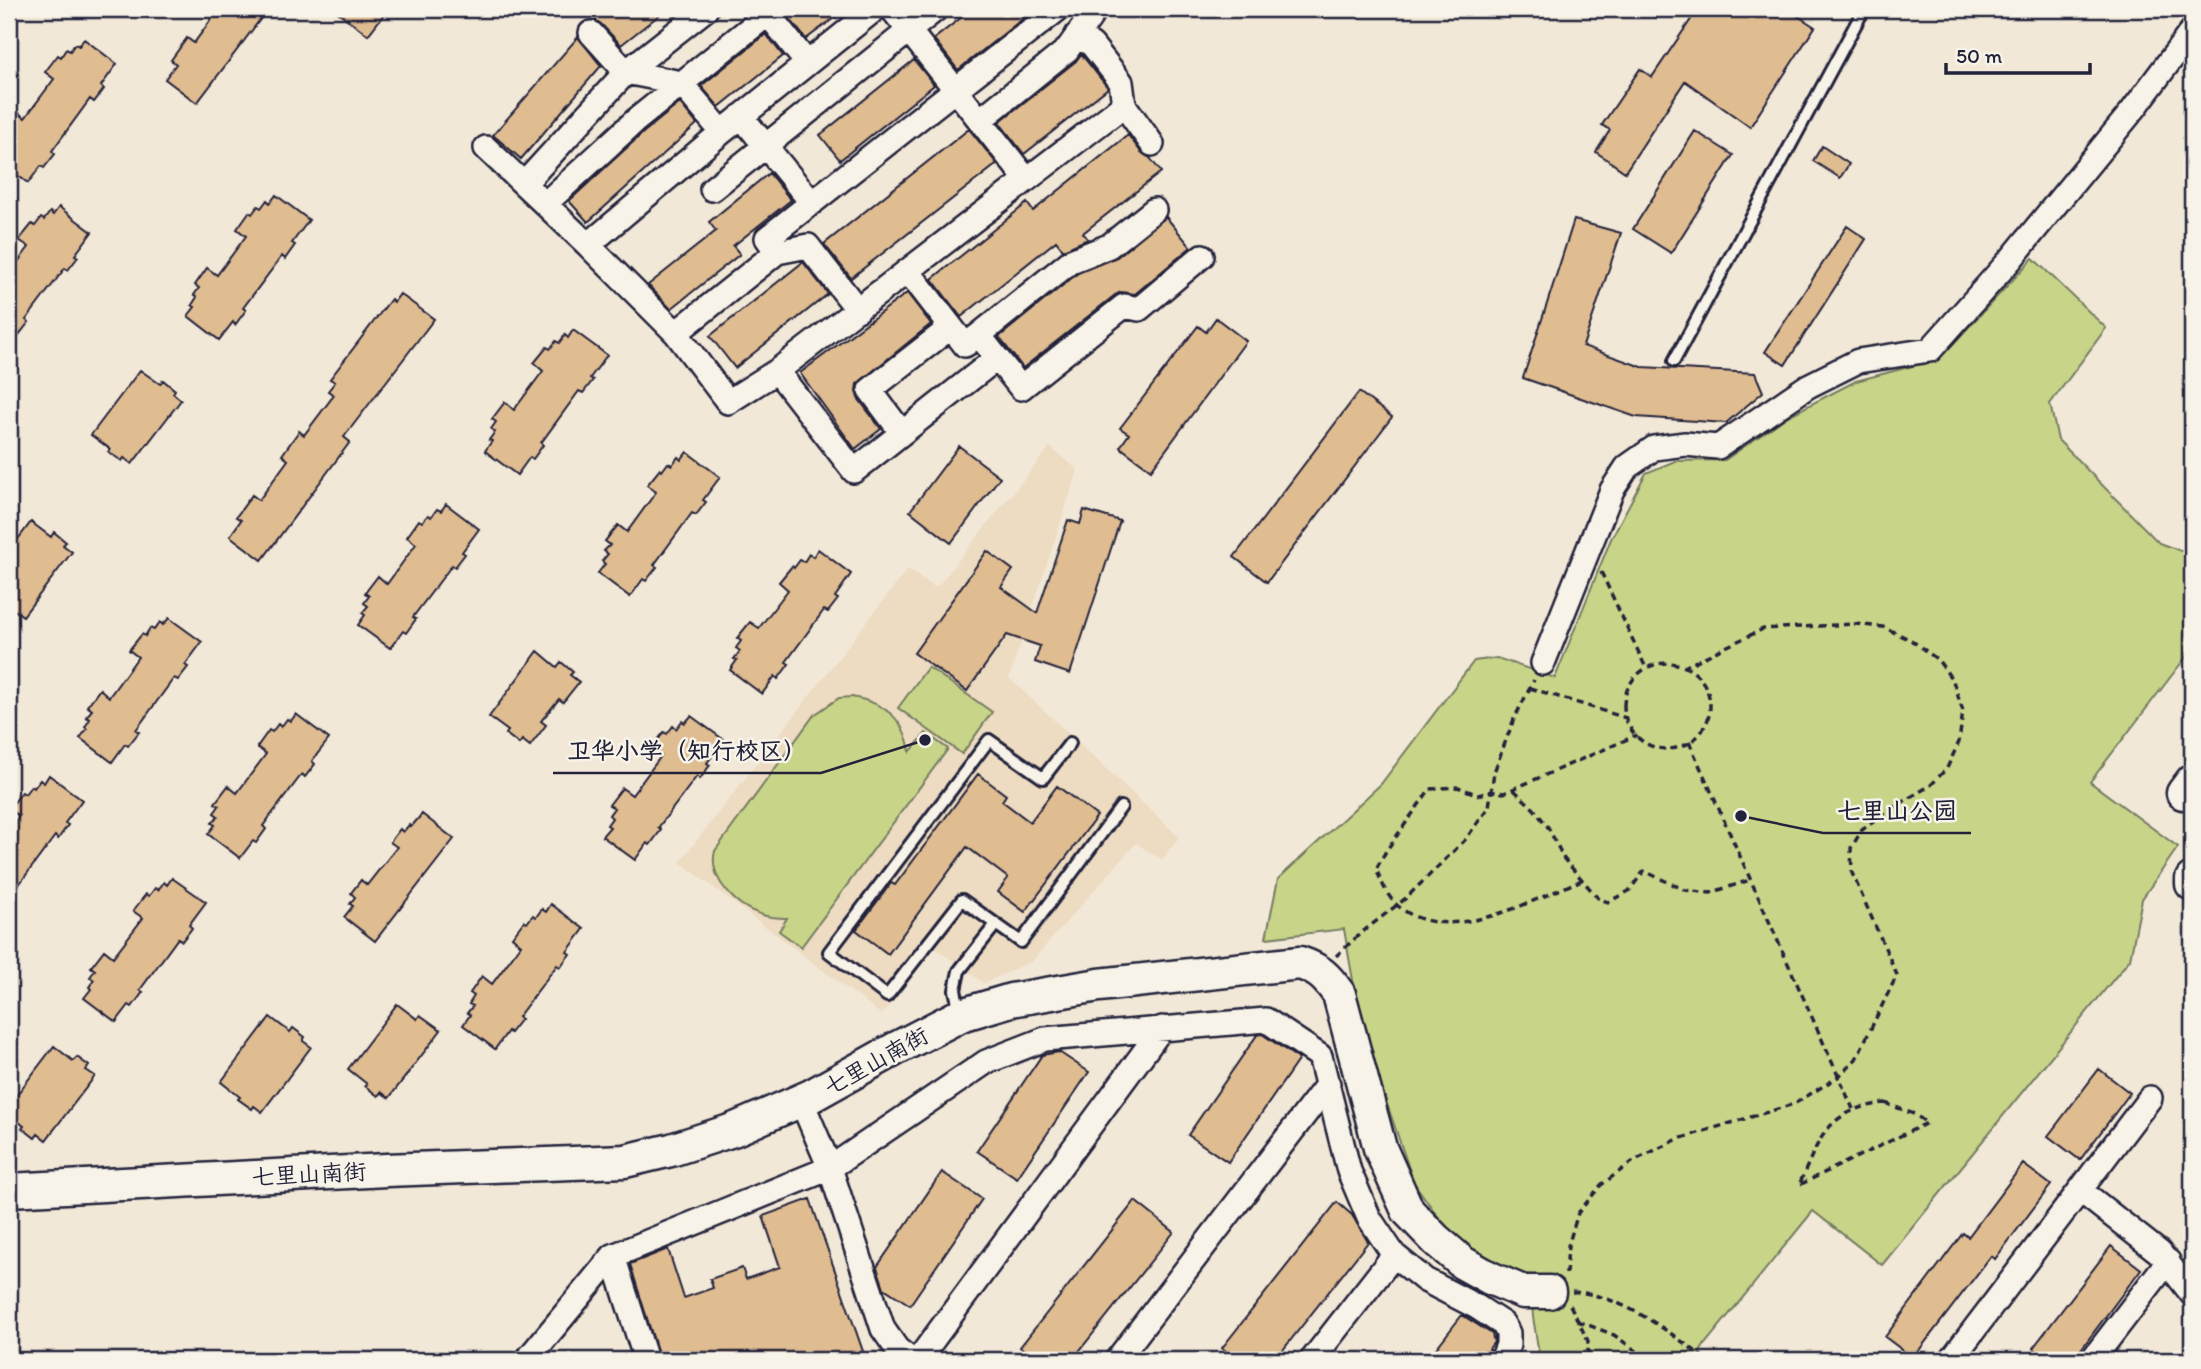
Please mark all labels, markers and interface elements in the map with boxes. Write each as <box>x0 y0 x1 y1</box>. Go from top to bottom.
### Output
scale bar <box>1946 32 2089 76</box>
text: 50 m <box>1956 43 2003 68</box>
callout: 卫华小学（知行校区） <box>553 728 821 773</box>
text: 卫华小学（知行校区） <box>567 736 807 765</box>
callout: 七里山公园 <box>1823 788 1971 833</box>
text: 七里山公园 <box>1837 796 1957 825</box>
street label: 七里山南街 <box>819 1021 933 1101</box>
street label: 七里山南街 <box>251 1157 367 1191</box>

